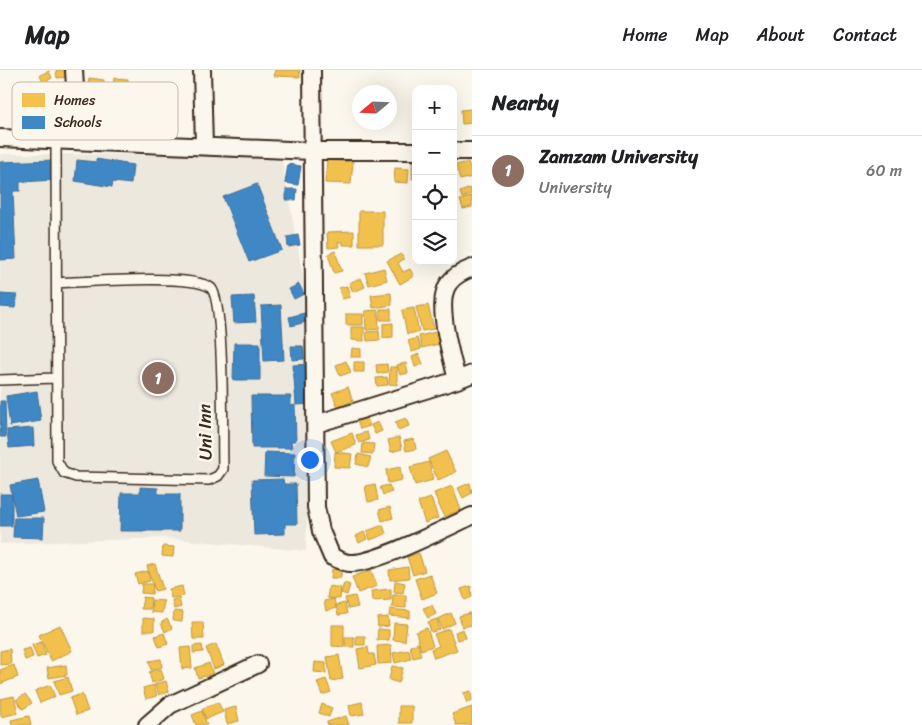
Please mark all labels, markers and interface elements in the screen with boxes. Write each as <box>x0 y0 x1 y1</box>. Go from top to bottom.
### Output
text: Map <box>25 14 69 56</box>
text: Home <box>623 19 668 51</box>
text: Map <box>696 19 729 51</box>
text: About <box>757 19 805 51</box>
text: Contact <box>833 19 897 51</box>
legend <box>12 82 178 140</box>
text: Nearby <box>492 84 558 122</box>
north arrow <box>352 85 397 130</box>
map controls <box>412 85 457 265</box>
button: + <box>412 85 457 130</box>
text: Homes <box>54 88 96 113</box>
text: Schools <box>54 110 102 135</box>
button: − <box>412 130 457 175</box>
text: Zamzam University <box>539 140 698 173</box>
text: 1 <box>505 156 511 185</box>
text: 60 m <box>866 156 902 185</box>
text: University <box>539 173 612 202</box>
button: locate <box>412 175 457 220</box>
button: layers <box>412 220 457 265</box>
pin: 1 <box>142 359 174 397</box>
street label: Uni Inn <box>189 403 221 460</box>
your location <box>297 447 323 473</box>

